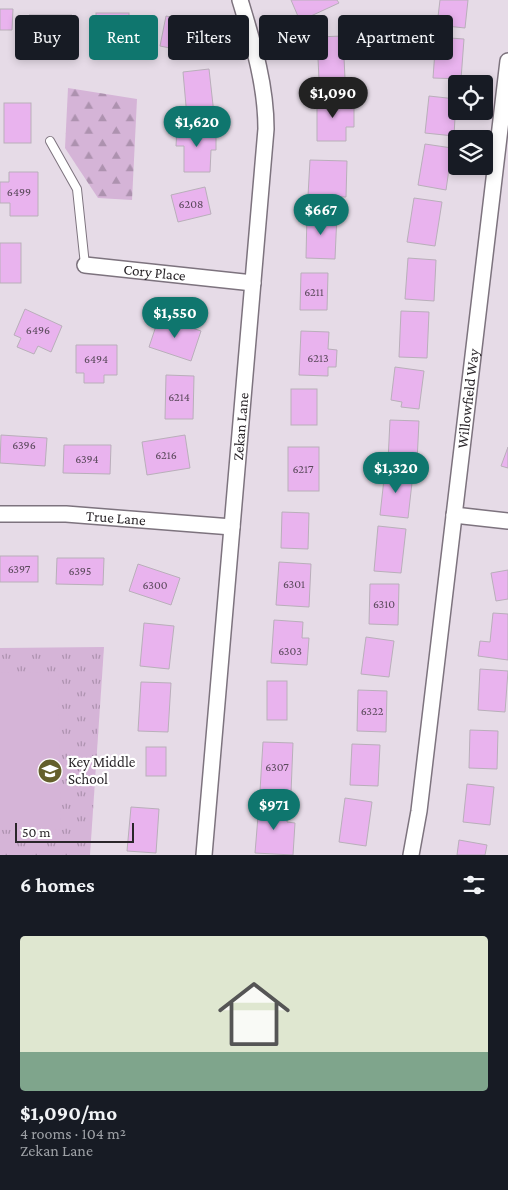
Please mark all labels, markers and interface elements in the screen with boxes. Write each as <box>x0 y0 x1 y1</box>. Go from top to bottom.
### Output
chip: Buy <box>15 15 79 60</box>
chip: Rent <box>89 15 158 60</box>
chip: Filters <box>168 15 249 60</box>
chip: New <box>259 15 328 60</box>
chip: Apartment <box>338 15 453 60</box>
map controls <box>448 75 493 175</box>
button: locate <box>448 75 493 120</box>
pin: $1,090 <box>292 76 374 119</box>
text: $1,090 <box>310 84 356 101</box>
pin: $1,620 <box>156 106 238 148</box>
text: $1,620 <box>175 113 219 130</box>
button: layers <box>448 130 493 175</box>
house number: 6499 <box>7 185 31 199</box>
pin: $667 <box>291 194 351 236</box>
house number: 6208 <box>179 197 203 211</box>
text: $667 <box>305 201 337 218</box>
street label: Cory Place <box>123 261 187 284</box>
house number: 6211 <box>304 285 324 299</box>
pin: $1,550 <box>134 296 216 339</box>
text: $1,550 <box>153 304 197 321</box>
house number: 6496 <box>26 323 50 337</box>
street label: Willowfield Way <box>454 348 483 449</box>
house number: 6213 <box>307 351 329 365</box>
house number: 6494 <box>84 352 108 366</box>
house number: 6214 <box>168 390 190 404</box>
street label: Zekan Lane <box>230 391 252 461</box>
house number: 6396 <box>12 438 36 452</box>
house number: 6216 <box>155 448 177 462</box>
house number: 6394 <box>75 452 99 466</box>
pin: $1,320 <box>355 452 437 494</box>
text: $1,320 <box>374 459 418 476</box>
house number: 6217 <box>292 462 314 476</box>
street label: True Lane <box>85 508 147 528</box>
house number: 6397 <box>8 562 31 576</box>
house number: 6395 <box>69 564 91 578</box>
house number: 6301 <box>283 577 305 591</box>
house number: 6300 <box>143 578 168 592</box>
house number: 6310 <box>373 597 395 611</box>
house number: 6303 <box>278 644 302 658</box>
house number: 6322 <box>361 704 384 718</box>
place label: Key Middle School <box>68 754 136 787</box>
school or university icon: Key Middle School <box>37 758 63 784</box>
house number: 6307 <box>265 760 289 774</box>
pin: $971 <box>244 788 304 831</box>
text: $971 <box>259 796 289 813</box>
scale bar <box>15 820 134 843</box>
text: 50 m <box>22 824 50 840</box>
icon: filters <box>460 871 488 899</box>
text: 6 homes <box>20 873 95 897</box>
icon: home <box>209 969 299 1059</box>
text: $1,090/mo <box>20 1101 117 1125</box>
text: 4 rooms · 104 m² <box>20 1125 126 1142</box>
text: Zekan Lane <box>20 1142 93 1159</box>

